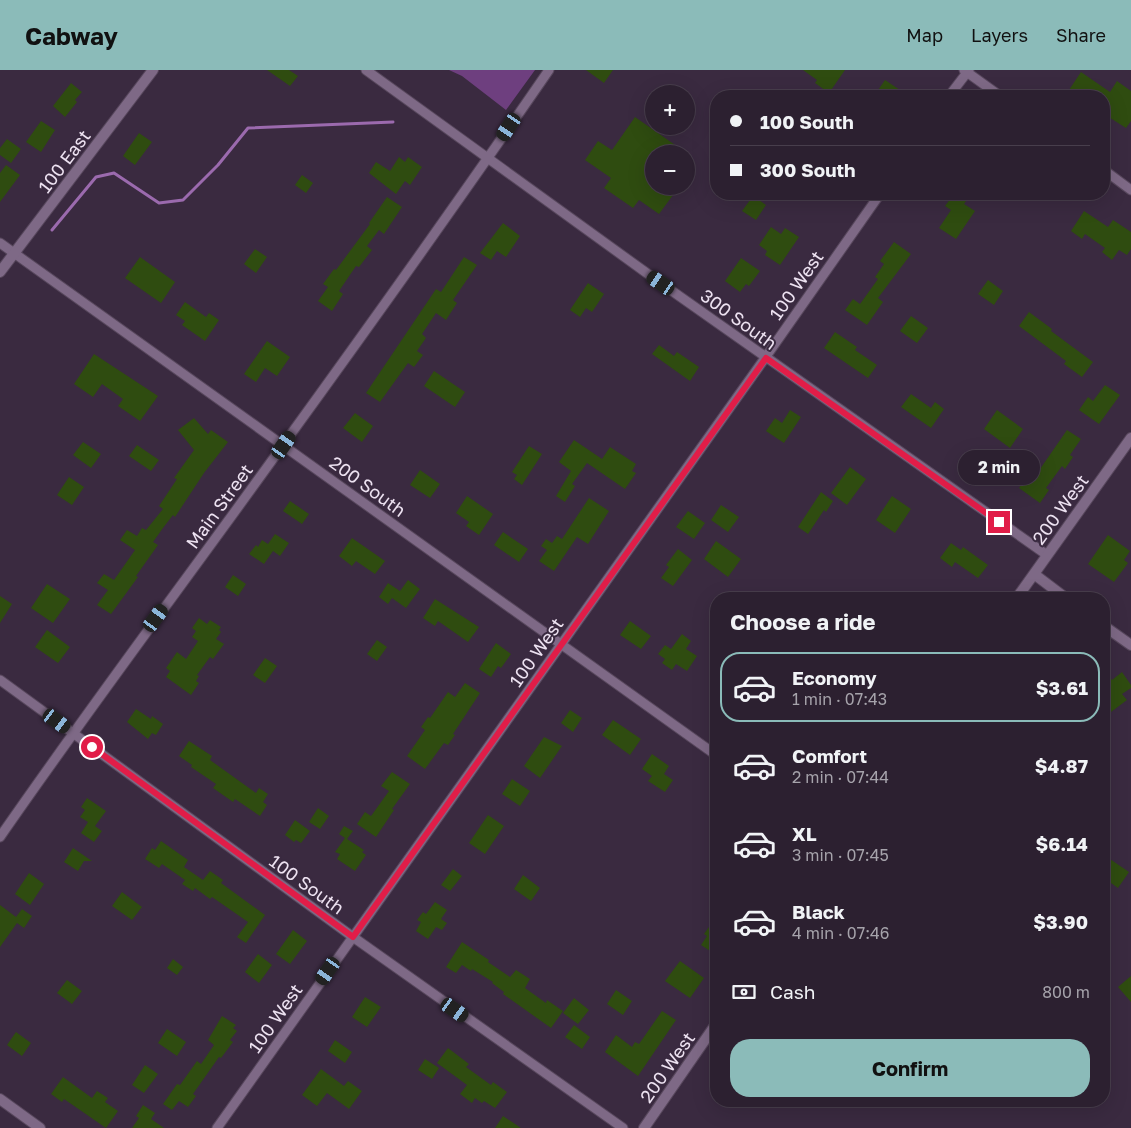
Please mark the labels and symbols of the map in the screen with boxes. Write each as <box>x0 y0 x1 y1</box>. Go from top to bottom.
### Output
car <box>494 110 523 144</box>
street label: 100 East <box>33 125 95 197</box>
street label: 100 West <box>764 246 828 324</box>
car <box>644 268 677 298</box>
street label: 300 South <box>697 284 781 354</box>
car <box>269 428 298 462</box>
callout: 2 min <box>958 450 1040 484</box>
street label: 200 South <box>326 451 410 521</box>
street label: Main Street <box>181 459 257 553</box>
street label: 200 West <box>1027 470 1093 548</box>
route end <box>988 511 1010 533</box>
car <box>141 601 170 635</box>
street label: 100 West <box>504 613 568 691</box>
car <box>40 706 73 736</box>
route start <box>81 736 103 758</box>
street label: 100 South <box>265 850 349 918</box>
car <box>313 954 342 988</box>
street label: 100 West <box>243 979 307 1057</box>
car <box>438 995 471 1025</box>
street label: 200 West <box>635 1028 699 1106</box>

